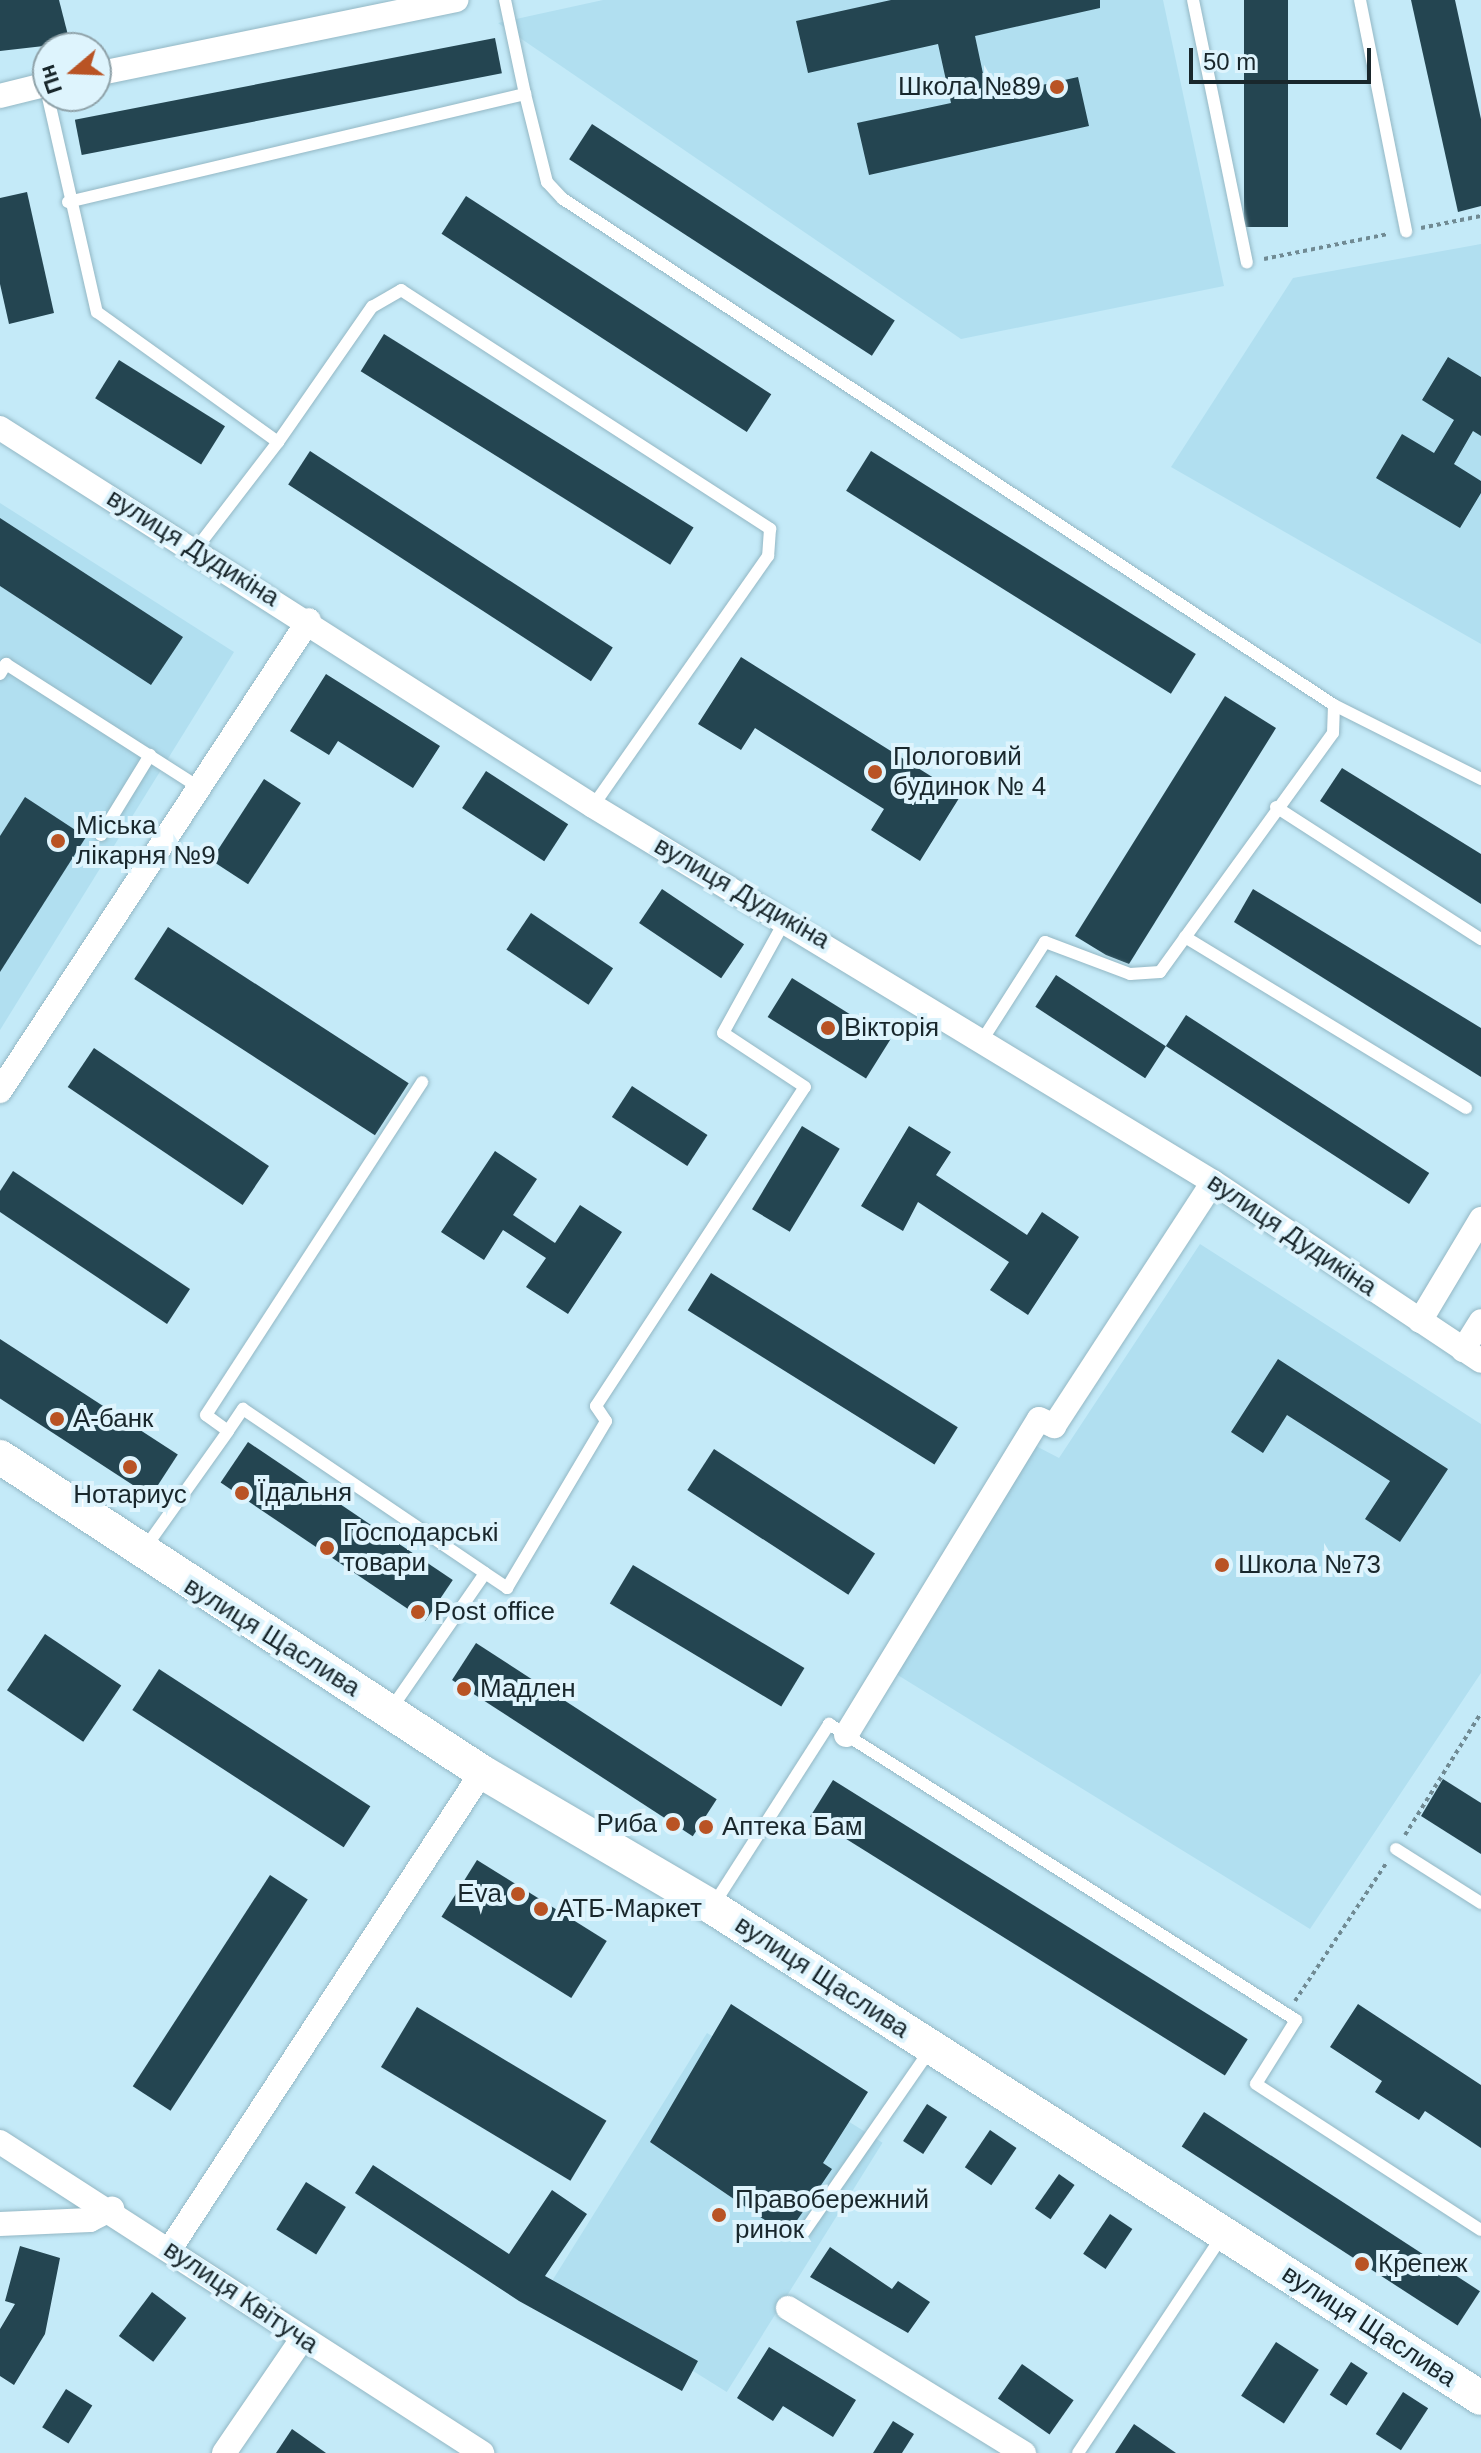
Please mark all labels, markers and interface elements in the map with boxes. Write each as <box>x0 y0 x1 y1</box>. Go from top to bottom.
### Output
north arrow <box>32 32 112 112</box>
scale bar <box>1193 32 1375 82</box>
text: 50 m <box>1203 48 1256 75</box>
text: Пн <box>34 62 67 97</box>
place label: Школа №89 <box>898 71 1041 103</box>
marker: Школа №89 <box>1048 78 1066 96</box>
street label: вулиця Дудикіна <box>101 482 285 614</box>
place label: Пологовий будинок № 4 <box>893 741 1046 802</box>
marker: Пологовий будинок № 4 <box>864 761 886 783</box>
place label: Міська лікарня №9 <box>76 810 216 872</box>
marker: Міська лікарня №9 <box>47 830 69 852</box>
street label: вулиця Дудикіна <box>649 830 835 956</box>
place label: Вікторія <box>844 1012 939 1044</box>
marker: Вікторія <box>819 1019 837 1037</box>
street label: вулиця Дудикіна <box>1201 1167 1383 1303</box>
place label: А-банк <box>73 1403 153 1435</box>
marker: А-банк <box>48 1410 66 1428</box>
marker: Нотариус <box>121 1458 139 1476</box>
place label: Їдальня <box>258 1477 352 1509</box>
place label: Нотариус <box>73 1479 187 1511</box>
marker: Їдальня <box>233 1484 251 1502</box>
place label: Господарські товари <box>343 1517 499 1578</box>
marker: Господарські товари <box>318 1539 336 1557</box>
place label: Школа №73 <box>1238 1549 1381 1581</box>
marker: Школа №73 <box>1213 1556 1231 1574</box>
street label: вулиця Щаслива <box>178 1570 366 1704</box>
place label: Post office <box>434 1596 555 1628</box>
marker: Post office <box>409 1603 427 1621</box>
place label: Мадлен <box>480 1673 576 1705</box>
marker: Мадлен <box>455 1680 473 1698</box>
place label: Риба <box>596 1808 657 1840</box>
place label: Аптека Бам <box>722 1811 863 1843</box>
marker: Риба <box>664 1815 682 1833</box>
marker: Аптека Бам <box>697 1818 715 1836</box>
place label: Eva <box>457 1878 502 1910</box>
marker: Eva <box>509 1885 527 1903</box>
place label: АТБ-Маркет <box>557 1893 702 1925</box>
marker: АТБ-Маркет <box>532 1900 550 1918</box>
street label: вулиця Щаслива <box>729 1909 915 2045</box>
place label: Правобережний ринок <box>735 2184 929 2246</box>
marker: Правобережний ринок <box>710 2206 728 2224</box>
street label: вулиця Квітуча <box>158 2234 324 2360</box>
place label: Крепеж <box>1378 2248 1468 2280</box>
marker: Крепеж <box>1353 2255 1371 2273</box>
street label: вулиця Щаслива <box>1276 2258 1462 2394</box>

